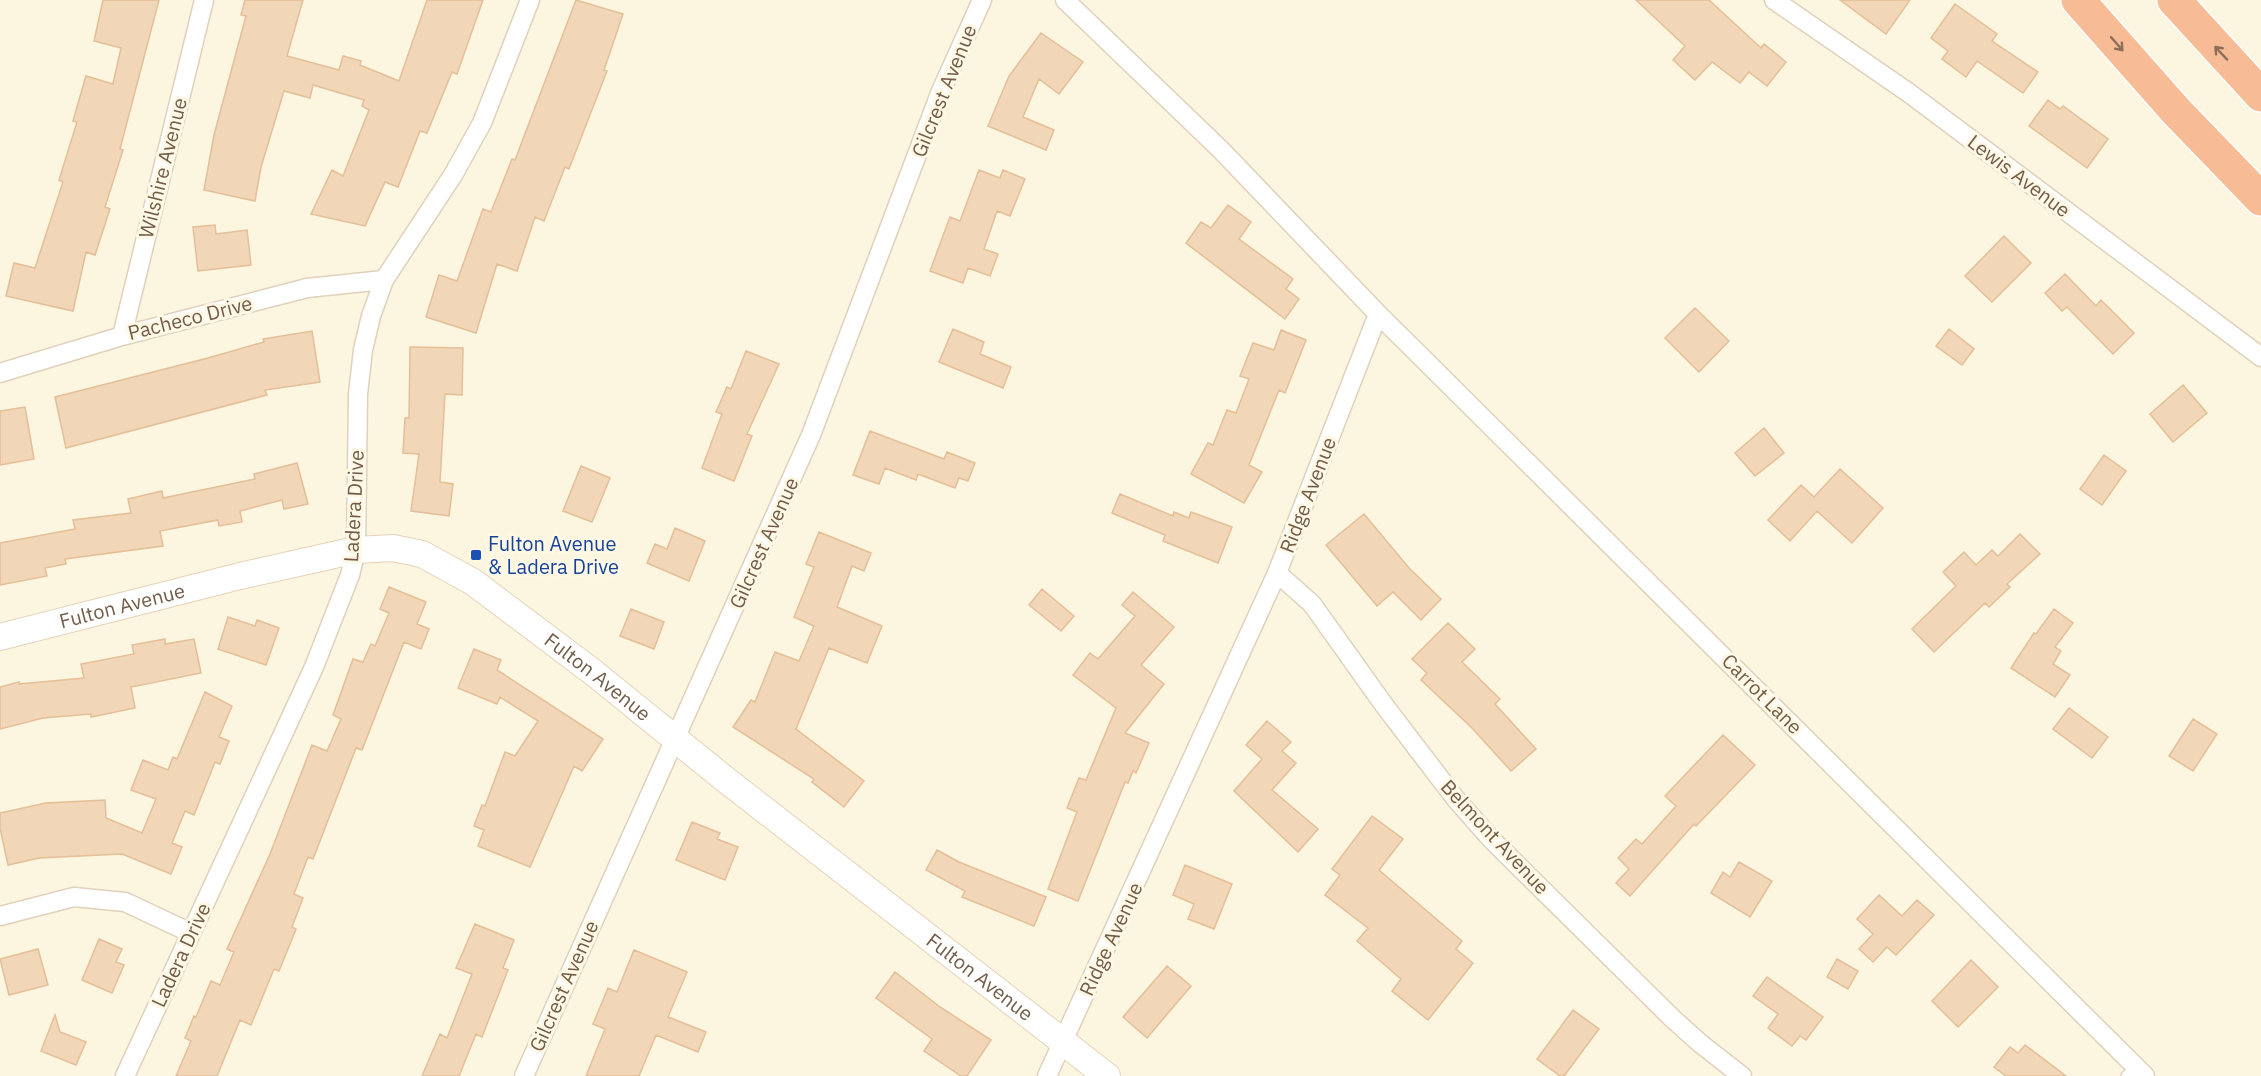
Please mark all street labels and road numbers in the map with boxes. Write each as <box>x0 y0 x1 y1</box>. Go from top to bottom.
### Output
street label: Gilcrest Avenue <box>905 20 982 161</box>
street label: Wilshire Avenue <box>132 95 193 241</box>
street label: Lewis Avenue <box>1962 128 2076 223</box>
street label: Pacheco Drive <box>125 289 255 346</box>
street label: Ridge Avenue <box>1273 433 1342 557</box>
street label: Ladera Drive <box>337 449 370 563</box>
street label: Gilcrest Avenue <box>723 473 805 613</box>
street label: Fulton Avenue <box>56 577 188 634</box>
street label: Fulton Avenue <box>539 626 657 727</box>
street label: Carrot Lane <box>1716 647 1809 740</box>
street label: Belmont Avenue <box>1435 773 1556 900</box>
street label: Ridge Avenue <box>1072 878 1149 1000</box>
street label: Ladera Drive <box>145 898 217 1011</box>
street label: Gilcrest Avenue <box>523 916 605 1056</box>
street label: Fulton Avenue <box>921 927 1039 1027</box>

